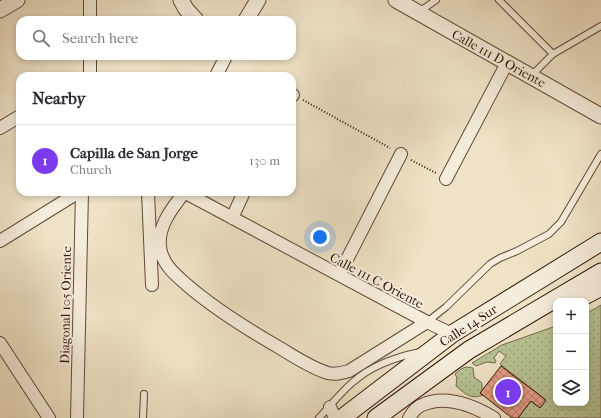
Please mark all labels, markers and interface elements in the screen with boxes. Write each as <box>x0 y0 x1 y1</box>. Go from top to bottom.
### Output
search box <box>16 16 296 60</box>
street label: Calle 111 D Oriente <box>449 26 549 91</box>
icon: search <box>30 27 52 49</box>
text: Search here <box>62 29 138 47</box>
text: Nearby <box>32 88 86 108</box>
text: Capilla de San Jorge <box>70 144 198 162</box>
text: 1 <box>43 153 47 168</box>
text: 130 m <box>249 153 280 168</box>
text: Church <box>70 162 112 177</box>
your location <box>310 227 330 247</box>
street label: Diagonal 105 Oriente <box>57 245 74 364</box>
street label: Calle 111 C Oriente <box>327 249 427 312</box>
map controls <box>553 298 589 406</box>
button: + <box>553 298 589 334</box>
street label: Calle 14 Sur <box>437 301 500 350</box>
button: − <box>553 334 589 370</box>
button: layers <box>553 370 589 406</box>
pin: 1 <box>495 377 521 407</box>

